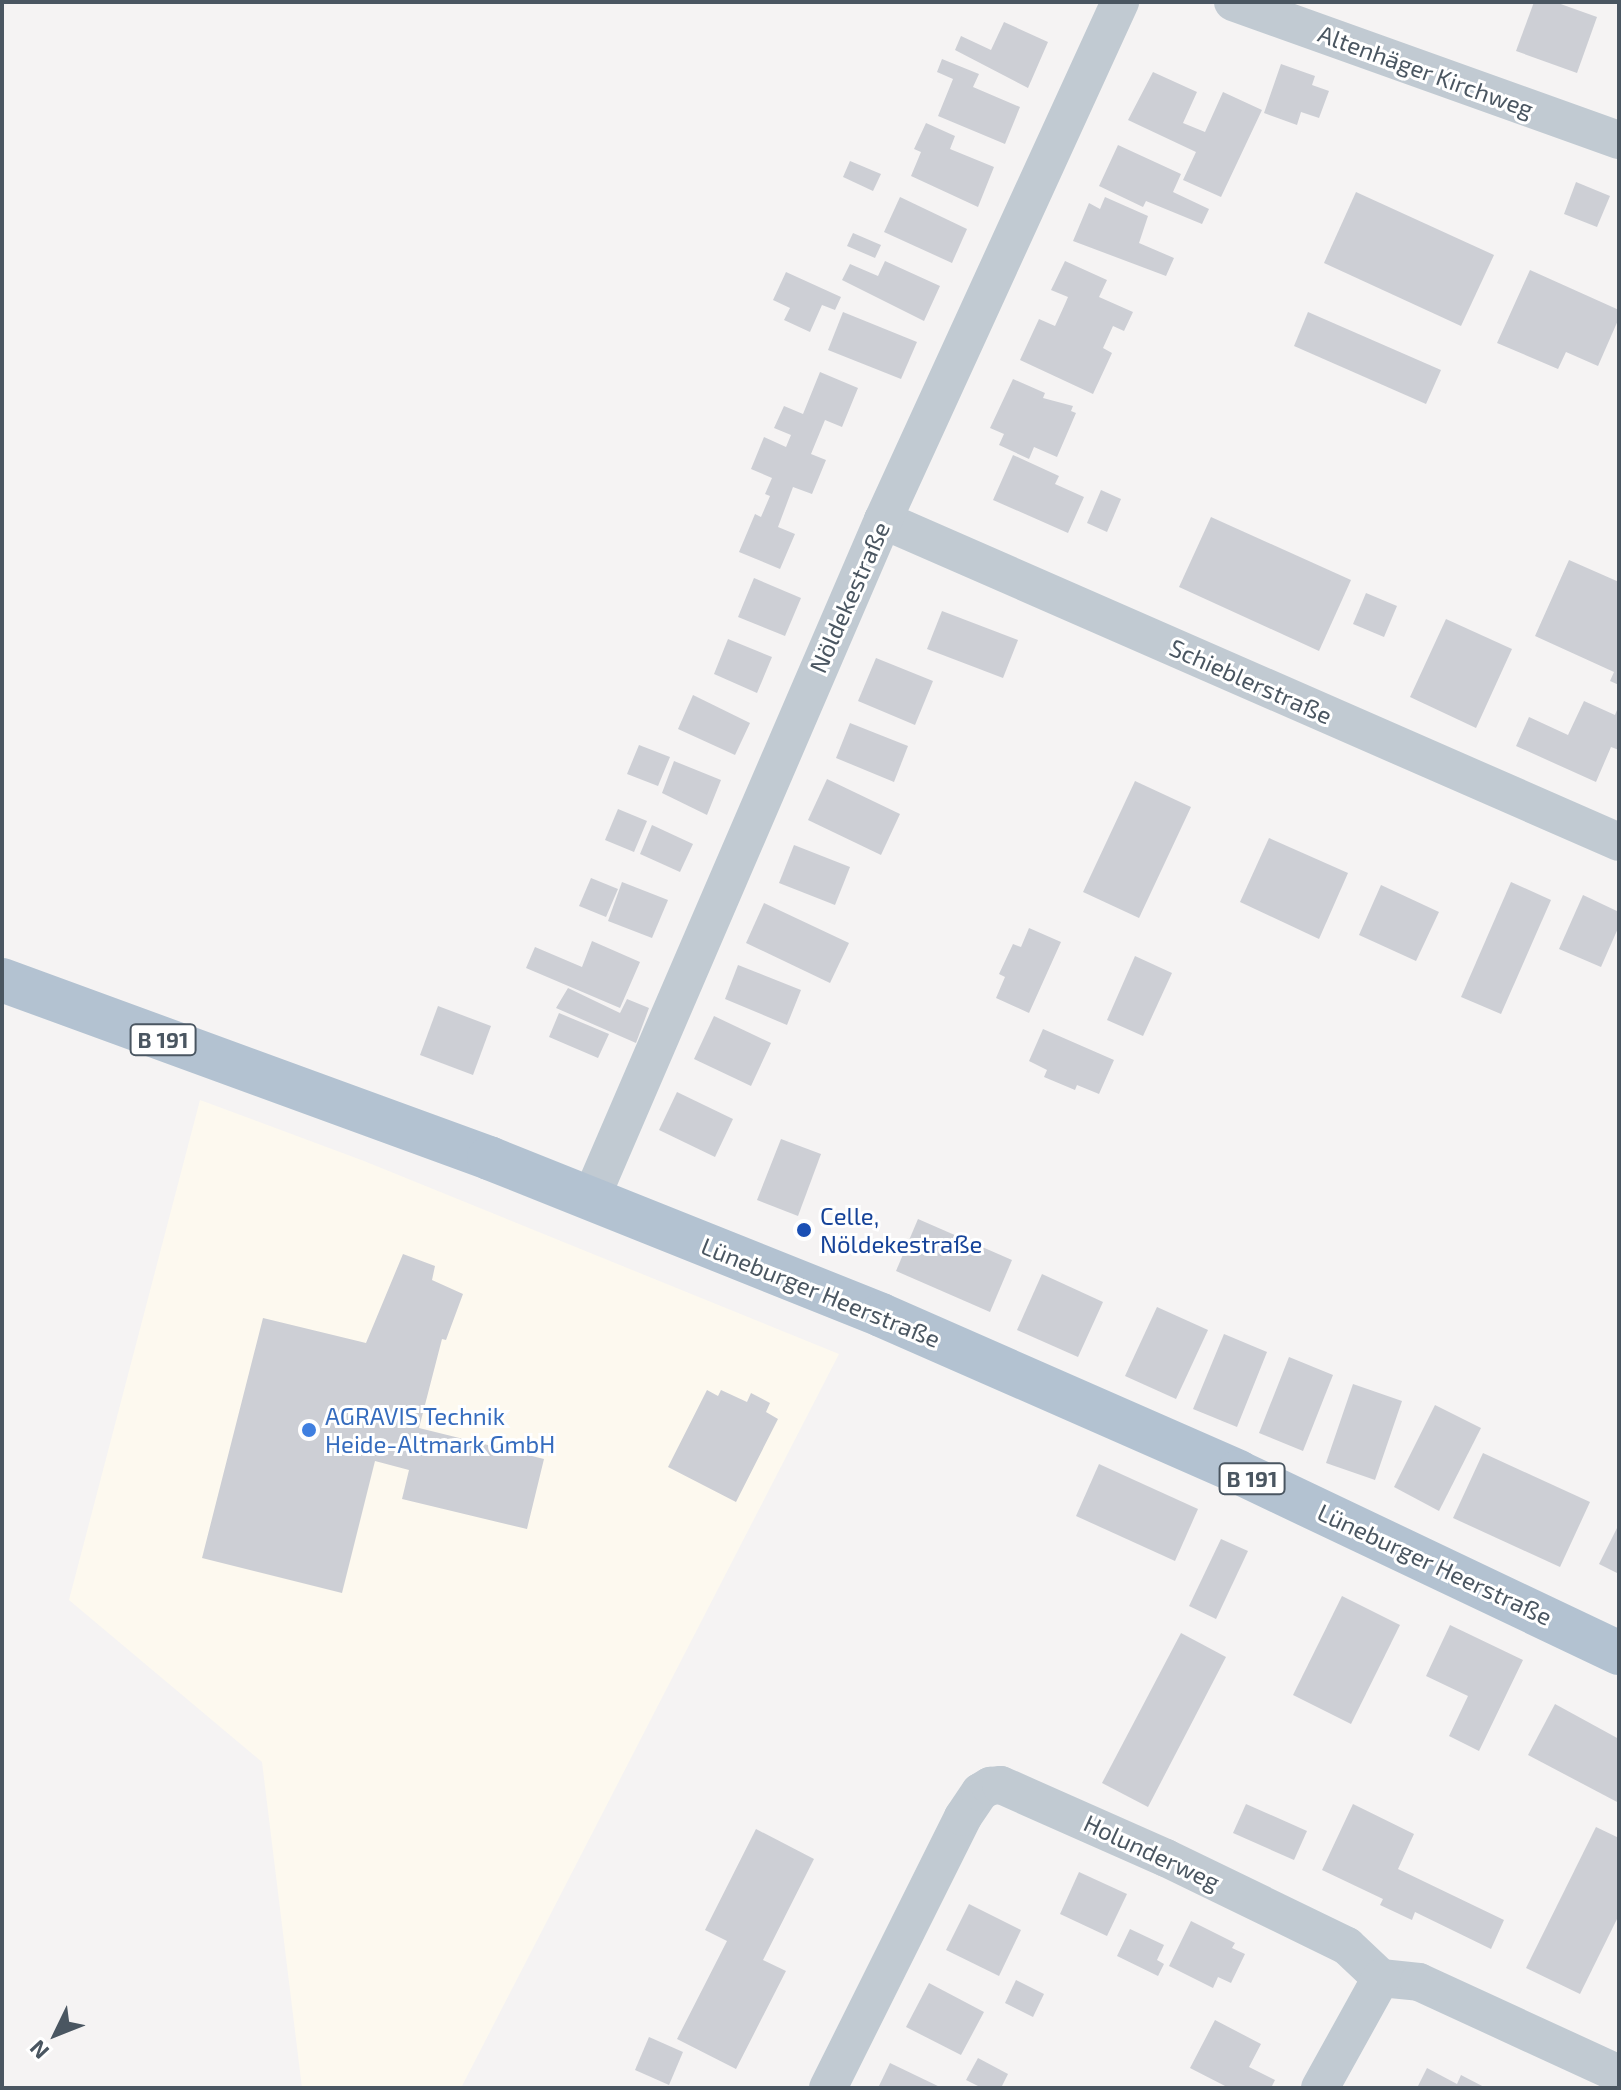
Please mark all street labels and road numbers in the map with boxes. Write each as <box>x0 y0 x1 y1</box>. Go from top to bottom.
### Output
street label: Altenhäger Kirchweg <box>1314 19 1538 123</box>
street label: Nöldekestraße <box>803 517 895 677</box>
street label: Schieblerstraße <box>1165 632 1337 730</box>
road number: B 191 <box>129 1022 197 1058</box>
street label: Lüneburger Heerstraße <box>697 1231 945 1353</box>
road number: B 191 <box>1218 1461 1286 1497</box>
street label: Lüneburger Heerstraße <box>1313 1497 1557 1631</box>
street label: Holunderweg <box>1079 1808 1225 1896</box>

